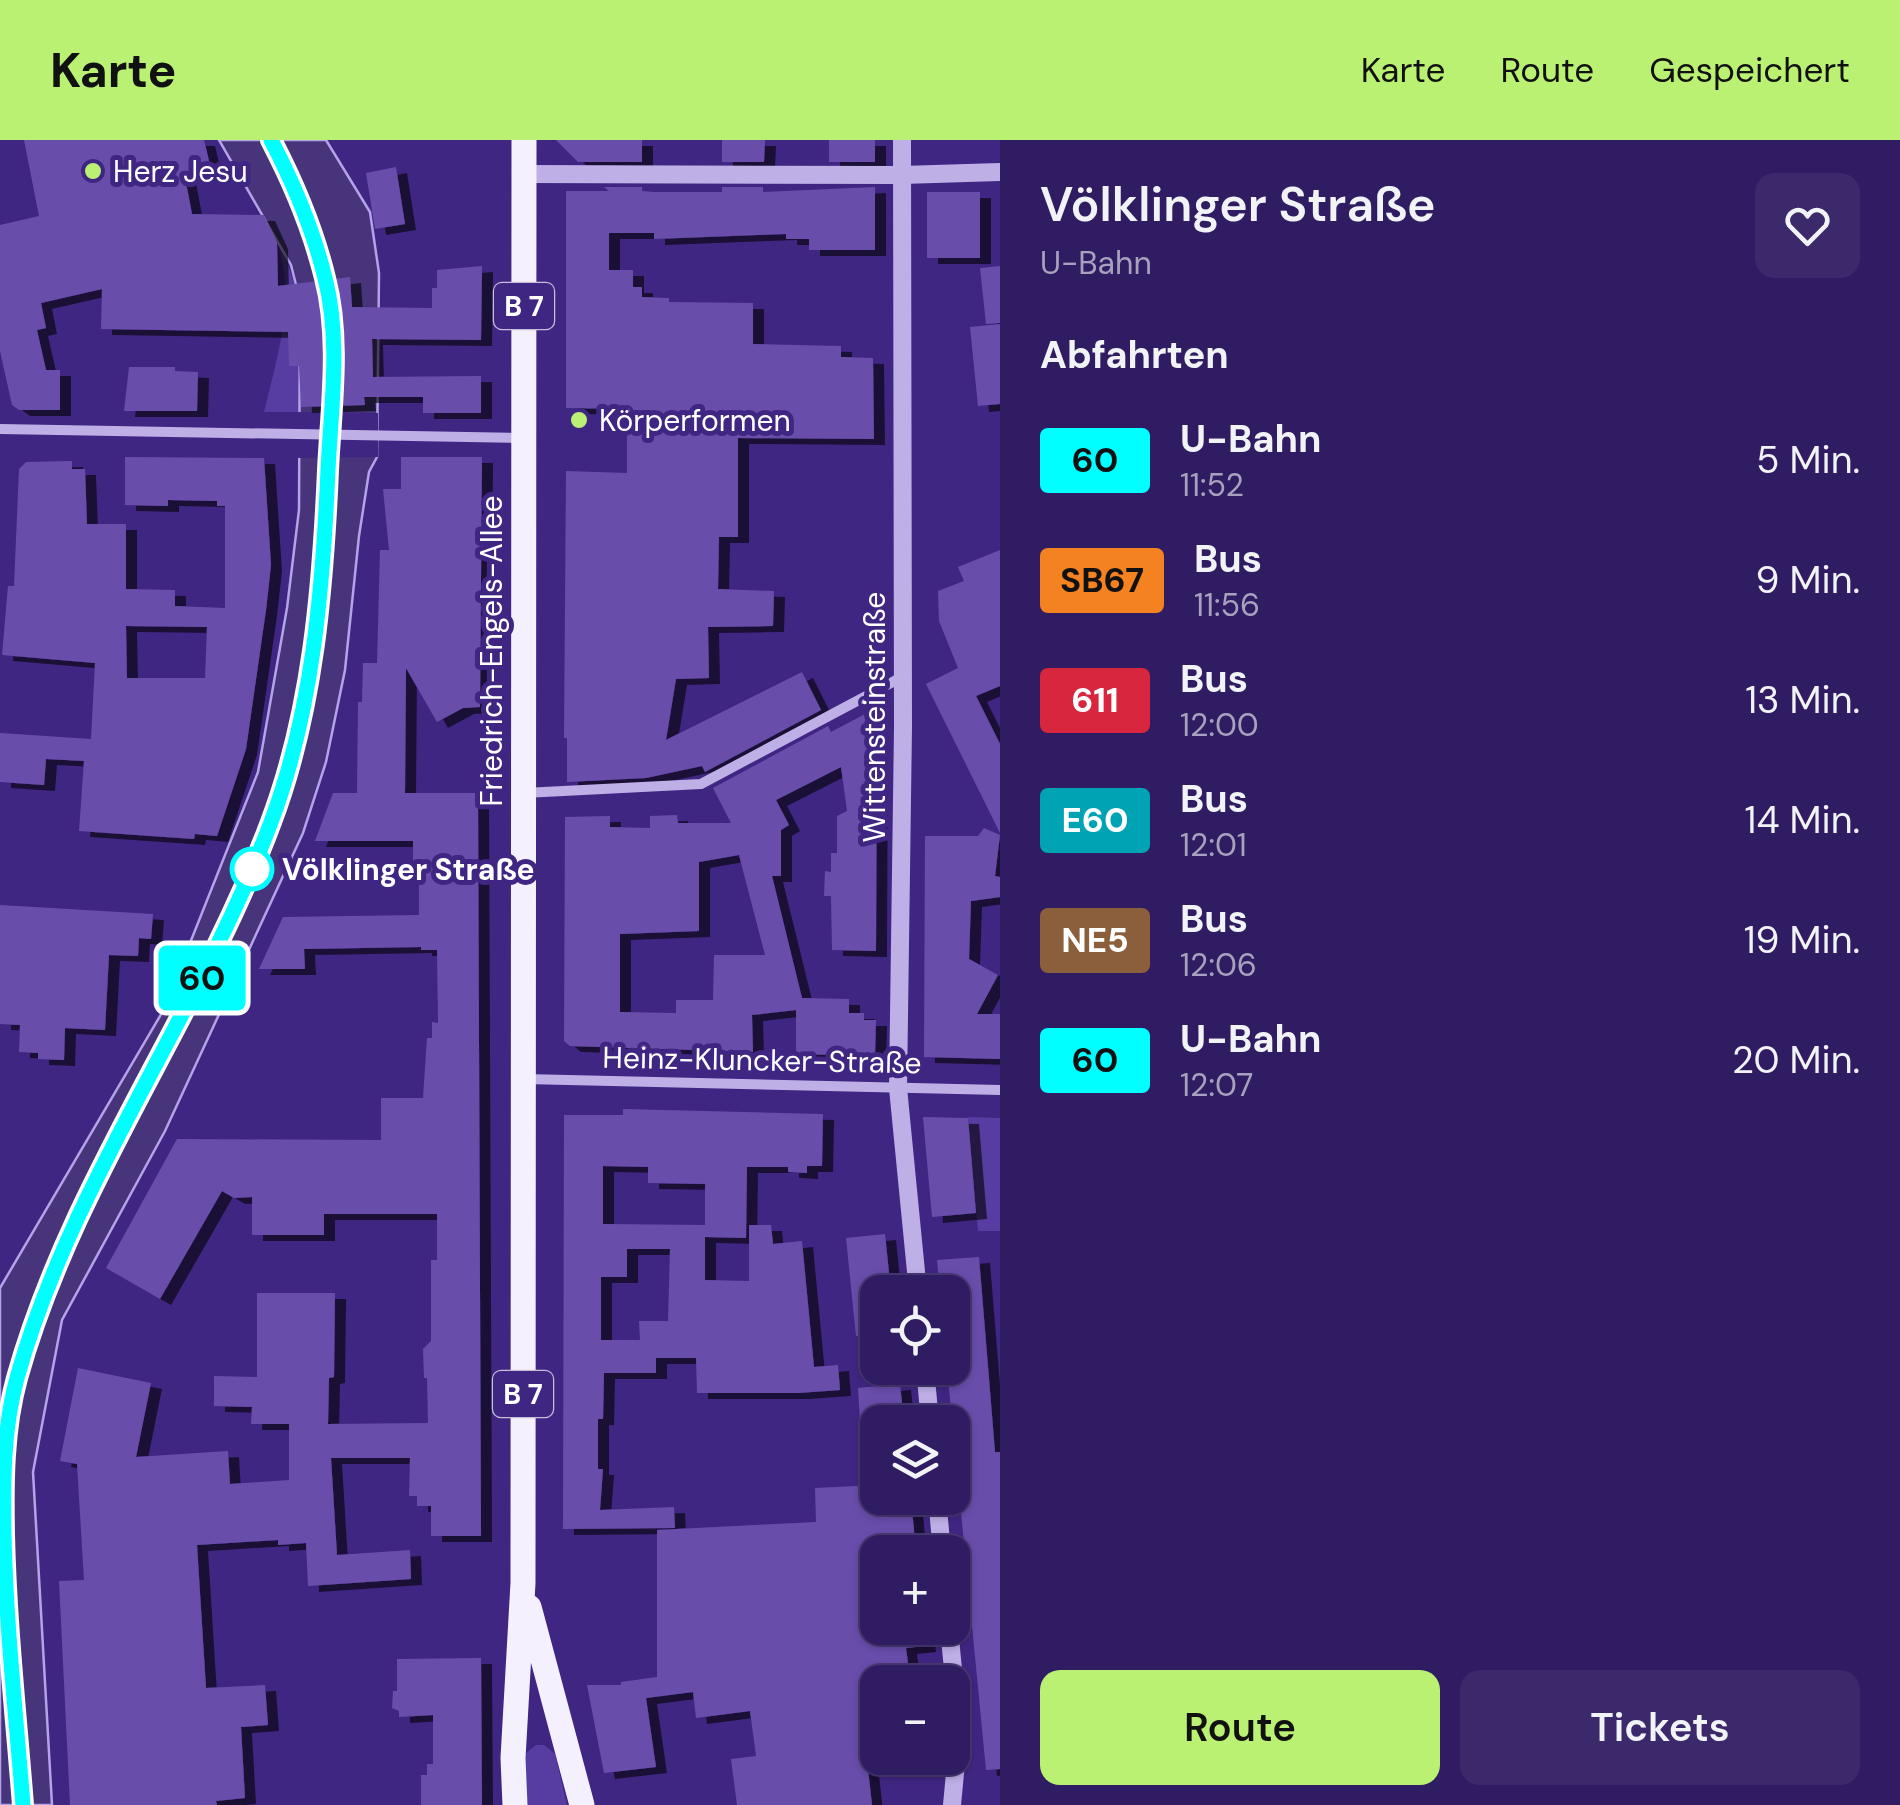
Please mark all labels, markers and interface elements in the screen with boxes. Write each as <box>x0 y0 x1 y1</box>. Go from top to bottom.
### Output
text: Karte <box>50 39 176 102</box>
text: Karte <box>1361 47 1445 93</box>
text: Route <box>1500 47 1594 93</box>
text: Gespeichert <box>1649 47 1850 93</box>
place label: Herz Jesu <box>113 152 248 191</box>
marker: Herz Jesu <box>82 160 104 182</box>
text: Völklinger Straße <box>1040 173 1435 236</box>
button: heart <box>1755 173 1860 278</box>
text: U-Bahn <box>1040 242 1152 284</box>
road number: B 7 <box>494 283 554 329</box>
text: Abfahrten <box>1040 330 1229 380</box>
place label: Körperformen <box>599 401 791 440</box>
marker: Körperformen <box>568 409 590 431</box>
text: U-Bahn <box>1180 414 1321 464</box>
text: 5 Min. <box>1756 435 1860 485</box>
text: 60 <box>1072 437 1118 483</box>
text: 11:52 <box>1180 464 1244 506</box>
street label: Friedrich-Engels-Allee <box>472 496 511 806</box>
text: Bus <box>1194 534 1262 584</box>
text: 9 Min. <box>1756 555 1860 605</box>
text: SB67 <box>1060 557 1144 603</box>
text: 11:56 <box>1194 584 1260 626</box>
street label: Wittensteinstraße <box>855 592 894 842</box>
text: Bus <box>1180 654 1248 704</box>
text: 13 Min. <box>1745 675 1860 725</box>
text: 611 <box>1071 677 1119 723</box>
text: 12:00 <box>1180 704 1259 746</box>
text: Bus <box>1180 774 1248 824</box>
text: 14 Min. <box>1745 795 1860 845</box>
text: E60 <box>1061 797 1129 843</box>
text: 12:01 <box>1180 824 1247 866</box>
marker: Völklinger Straße <box>231 848 273 890</box>
place label: Völklinger Straße <box>282 850 535 889</box>
text: Bus <box>1180 894 1248 944</box>
text: 19 Min. <box>1744 915 1860 965</box>
text: NE5 <box>1061 917 1129 963</box>
text: 12:06 <box>1180 944 1257 986</box>
line badge: 60 <box>157 946 247 1010</box>
text: 60 <box>179 955 225 1001</box>
text: U-Bahn <box>1180 1014 1321 1064</box>
text: 20 Min. <box>1732 1035 1860 1085</box>
text: 60 <box>1072 1037 1118 1083</box>
street label: Heinz-Kluncker-Straße <box>602 1038 922 1082</box>
text: 12:07 <box>1180 1064 1253 1106</box>
map controls <box>860 1275 970 1775</box>
button: locate <box>860 1275 970 1385</box>
road number: B 7 <box>493 1371 553 1417</box>
button: layers <box>860 1405 970 1515</box>
button: + <box>860 1535 970 1645</box>
button: − <box>860 1665 970 1775</box>
button: Route <box>1040 1670 1440 1785</box>
button: Tickets <box>1460 1670 1860 1785</box>

